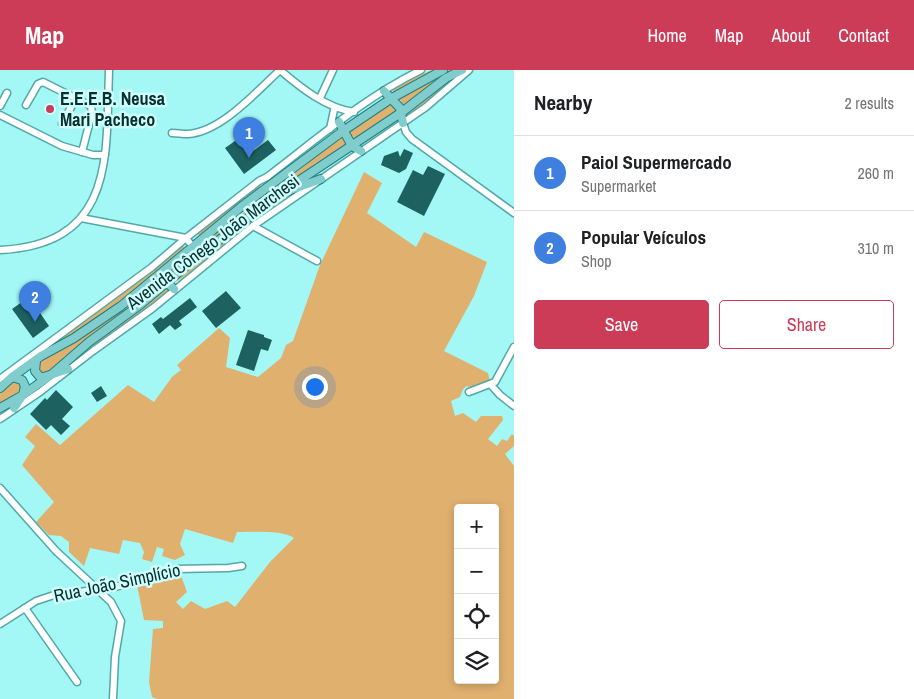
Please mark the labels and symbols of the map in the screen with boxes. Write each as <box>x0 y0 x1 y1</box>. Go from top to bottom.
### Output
place label: E.E.E.B. Neusa Mari Pacheco <box>60 86 166 132</box>
marker: E.E.E.B. Neusa Mari Pacheco <box>44 103 56 115</box>
pin: 1 <box>233 117 265 158</box>
street label: Avenida Cônego João Marchesi <box>120 168 304 316</box>
pin: 2 <box>19 281 51 322</box>
your location <box>302 374 328 400</box>
street label: Rua João Simplício <box>51 557 182 608</box>

